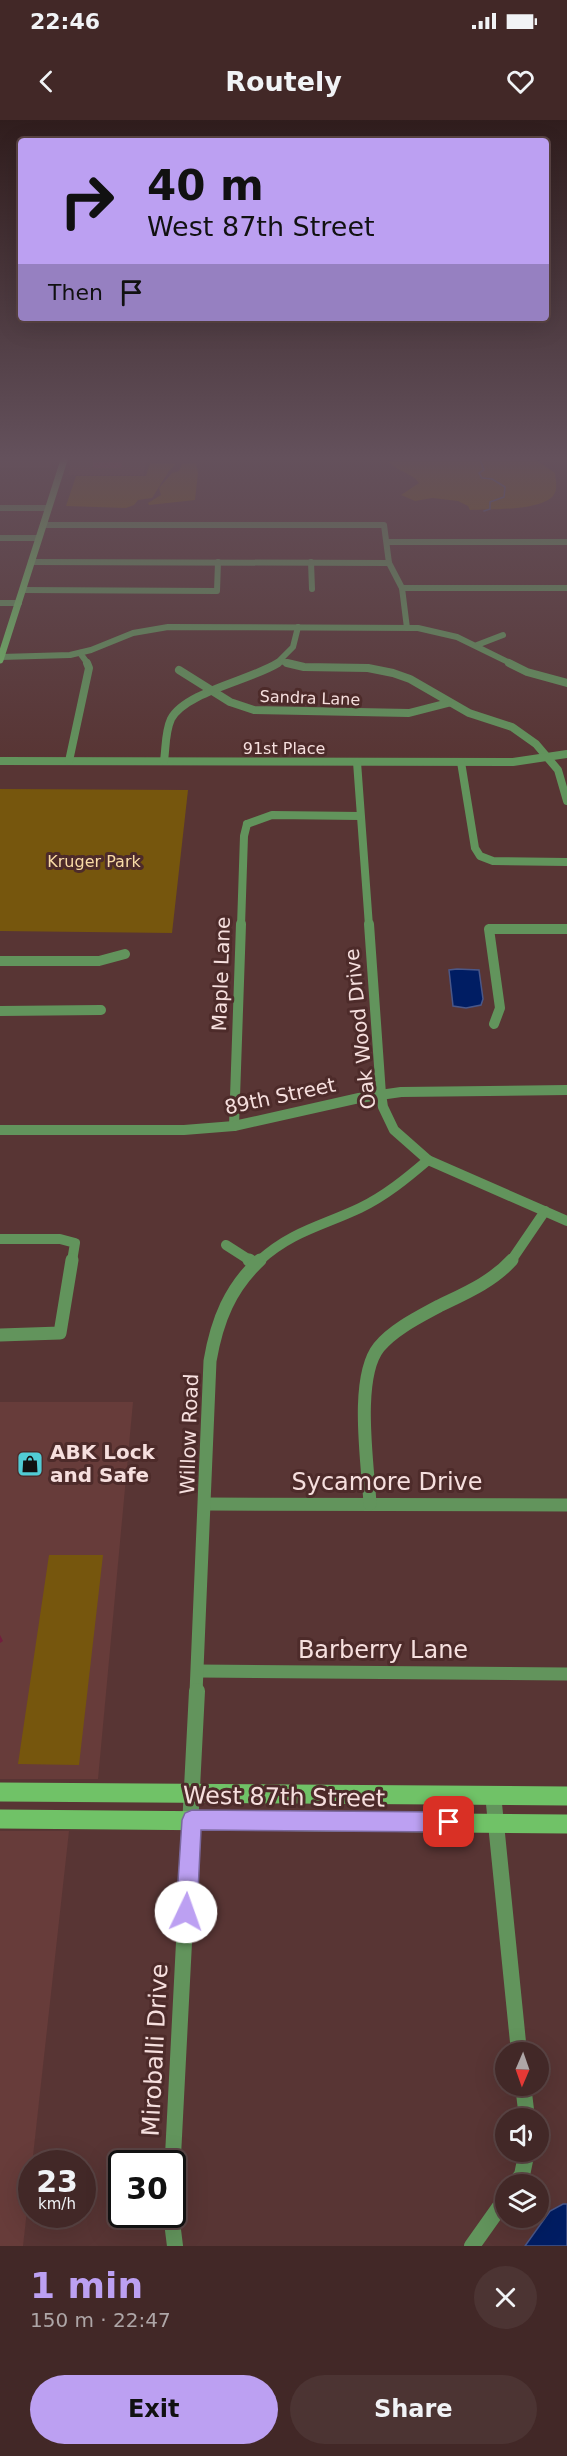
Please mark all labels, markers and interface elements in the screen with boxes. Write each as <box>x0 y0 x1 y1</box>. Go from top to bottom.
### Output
text: 22:46 <box>30 9 100 34</box>
icon: back <box>30 65 63 98</box>
icon: heart <box>504 65 537 98</box>
text: Routely <box>225 66 342 97</box>
text: 40 m <box>147 161 264 210</box>
icon: right <box>48 162 126 240</box>
text: West 87th Street <box>147 211 375 242</box>
icon: arrive <box>115 276 148 309</box>
text: Then <box>48 280 103 305</box>
street label: Sandra Lane <box>259 687 361 709</box>
street label: 91st Place <box>243 739 325 758</box>
park label: Kruger Park <box>47 852 141 871</box>
street label: Maple Lane <box>207 916 235 1032</box>
street label: Oak Wood Drive <box>340 947 380 1111</box>
street label: 89th Street <box>222 1072 338 1119</box>
street label: Willow Road <box>175 1373 203 1495</box>
place label: ABK Lock and Safe <box>50 1440 156 1487</box>
shop icon: ABK Lock and Safe <box>15 1449 45 1479</box>
street label: Sycamore Drive <box>291 1468 483 1496</box>
street label: Barberry Lane <box>298 1636 468 1664</box>
street label: West 87th Street <box>183 1781 385 1813</box>
pin <box>423 1796 474 1847</box>
icon: arrive <box>432 1805 465 1838</box>
position arrow <box>154 1880 218 1944</box>
street label: Miroballi Drive <box>136 1963 174 2137</box>
north arrow <box>495 2042 549 2096</box>
map controls <box>495 2042 549 2228</box>
button: sound <box>495 2108 549 2162</box>
speed limit sign: 30 <box>108 2150 186 2228</box>
text: 23 <box>36 2164 78 2199</box>
button: layers <box>495 2174 549 2228</box>
text: km/h <box>38 2195 76 2213</box>
text: 1 min <box>30 2265 143 2306</box>
button: close <box>474 2266 537 2329</box>
text: 150 m · 22:47 <box>30 2308 171 2332</box>
button: Exit <box>30 2375 278 2444</box>
button: Share <box>290 2375 537 2444</box>

